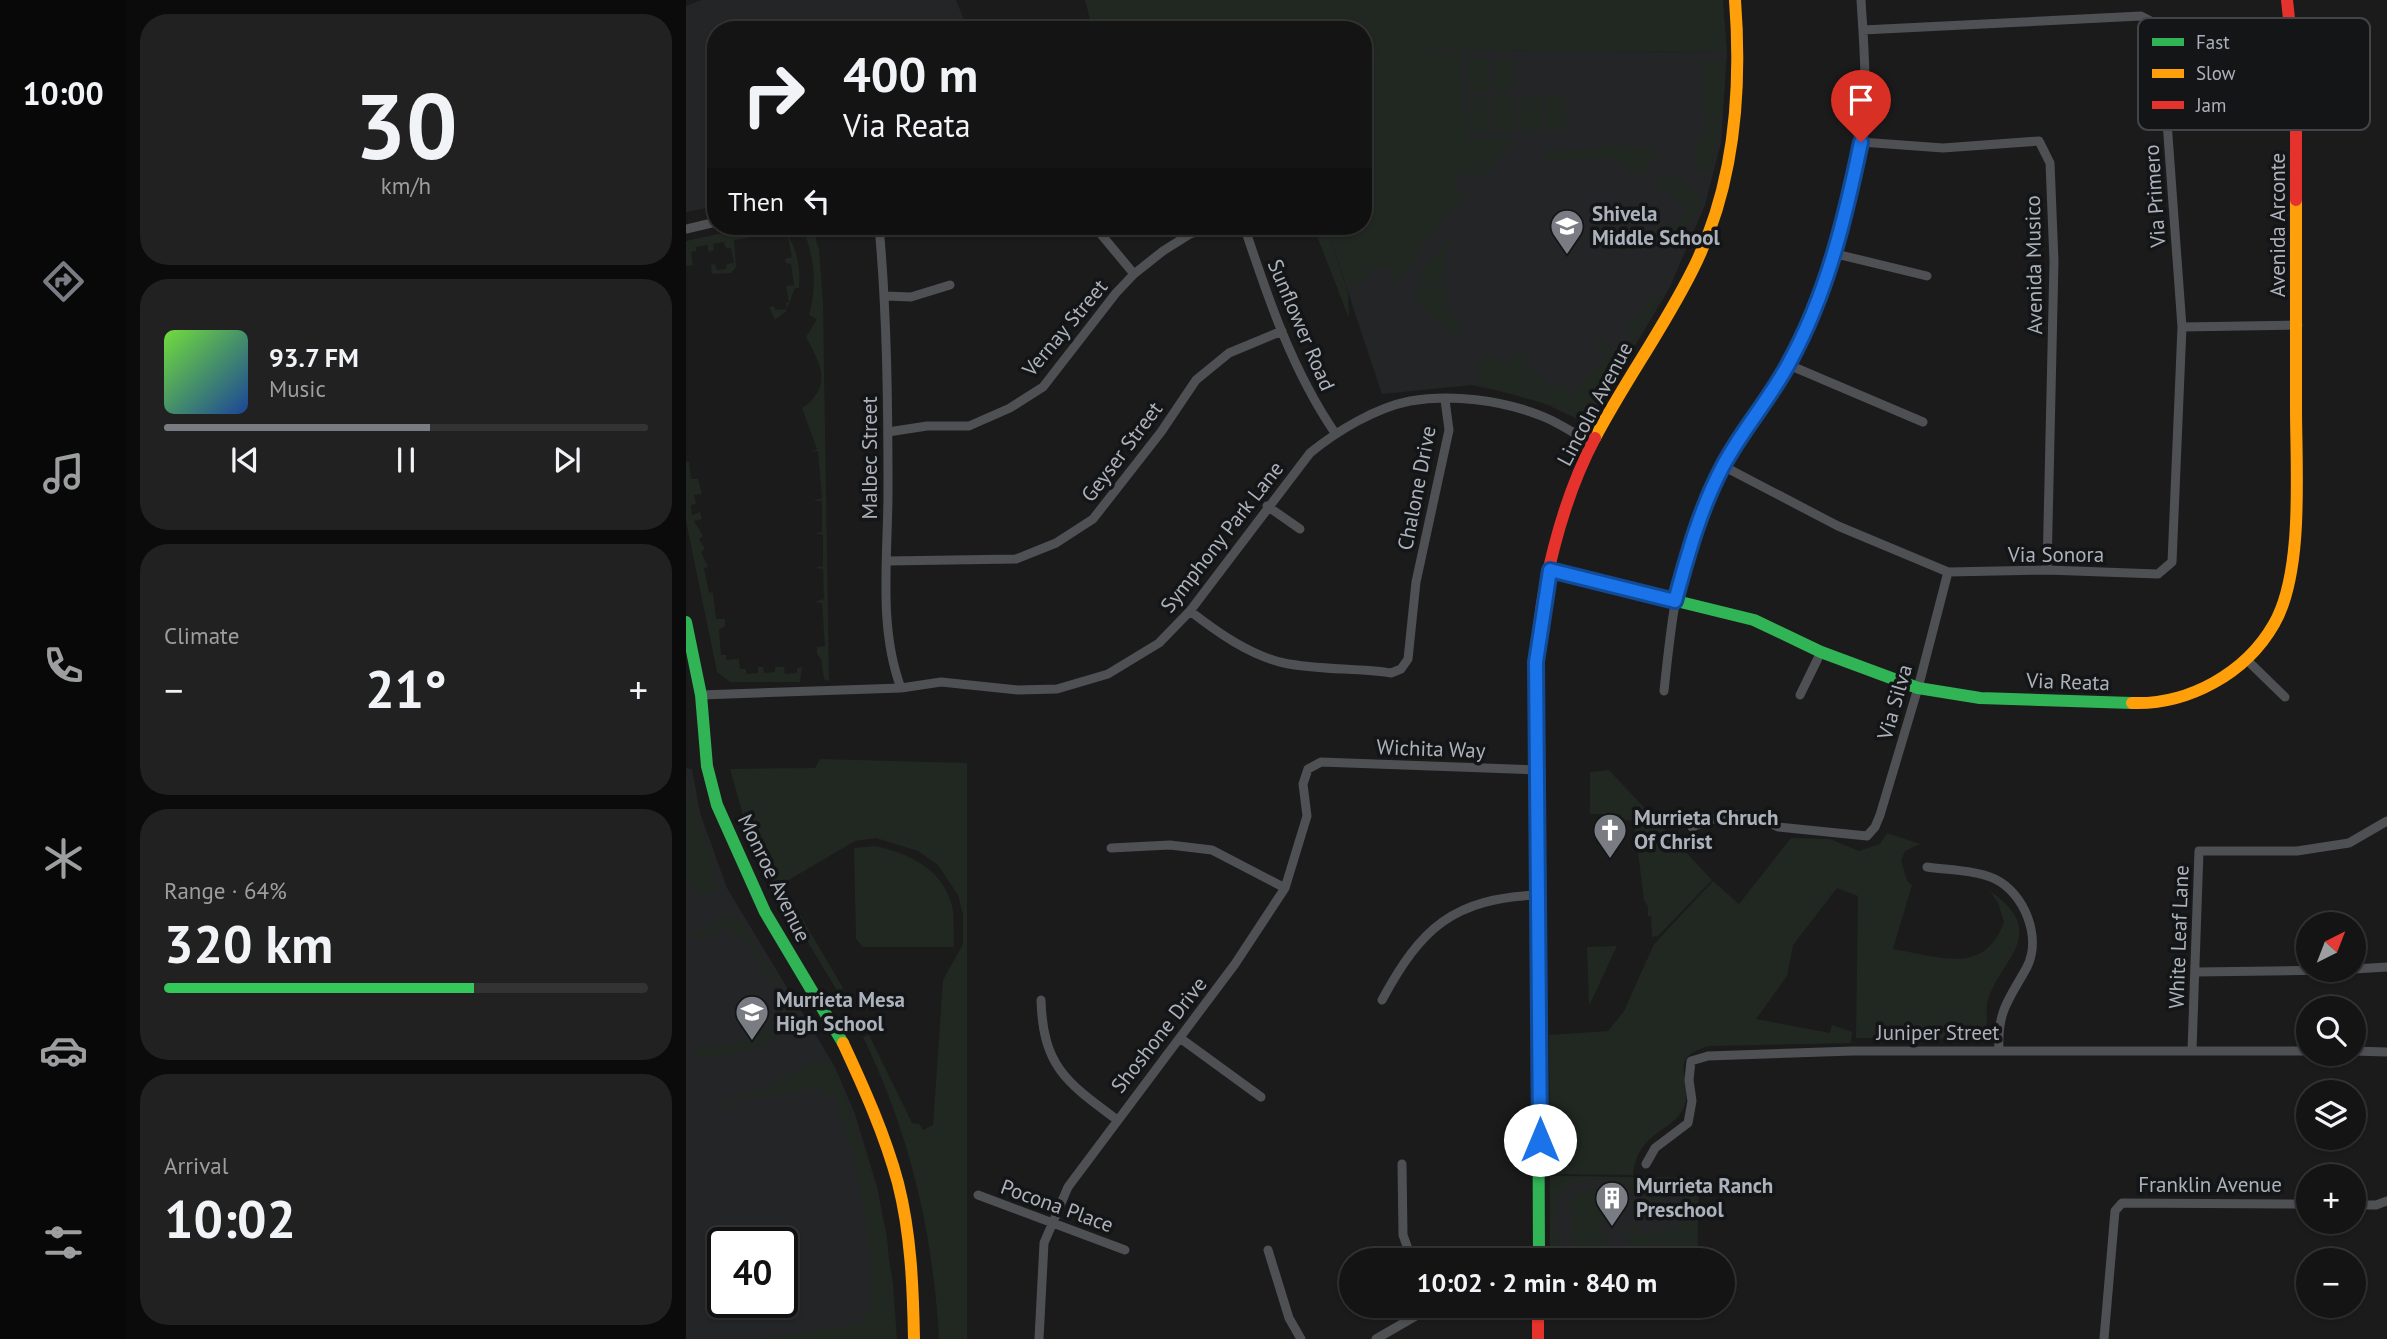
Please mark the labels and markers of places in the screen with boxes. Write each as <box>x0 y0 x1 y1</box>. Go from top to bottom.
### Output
pin <box>1831 70 1891 142</box>
place label: Shivela Middle School <box>1592 200 1720 251</box>
school or university icon: Shivela Middle School <box>1548 207 1586 256</box>
place label: Murrieta Chruch Of Christ <box>1634 804 1778 855</box>
church icon: Murrieta Chruch Of Christ <box>1591 811 1629 860</box>
place label: Murrieta Mesa High School <box>776 986 905 1037</box>
school or university icon: Murrieta Mesa High School <box>733 993 771 1042</box>
place label: Murrieta Ranch Preschool <box>1636 1172 1773 1223</box>
building icon: Murrieta Ranch Preschool <box>1593 1179 1631 1228</box>

